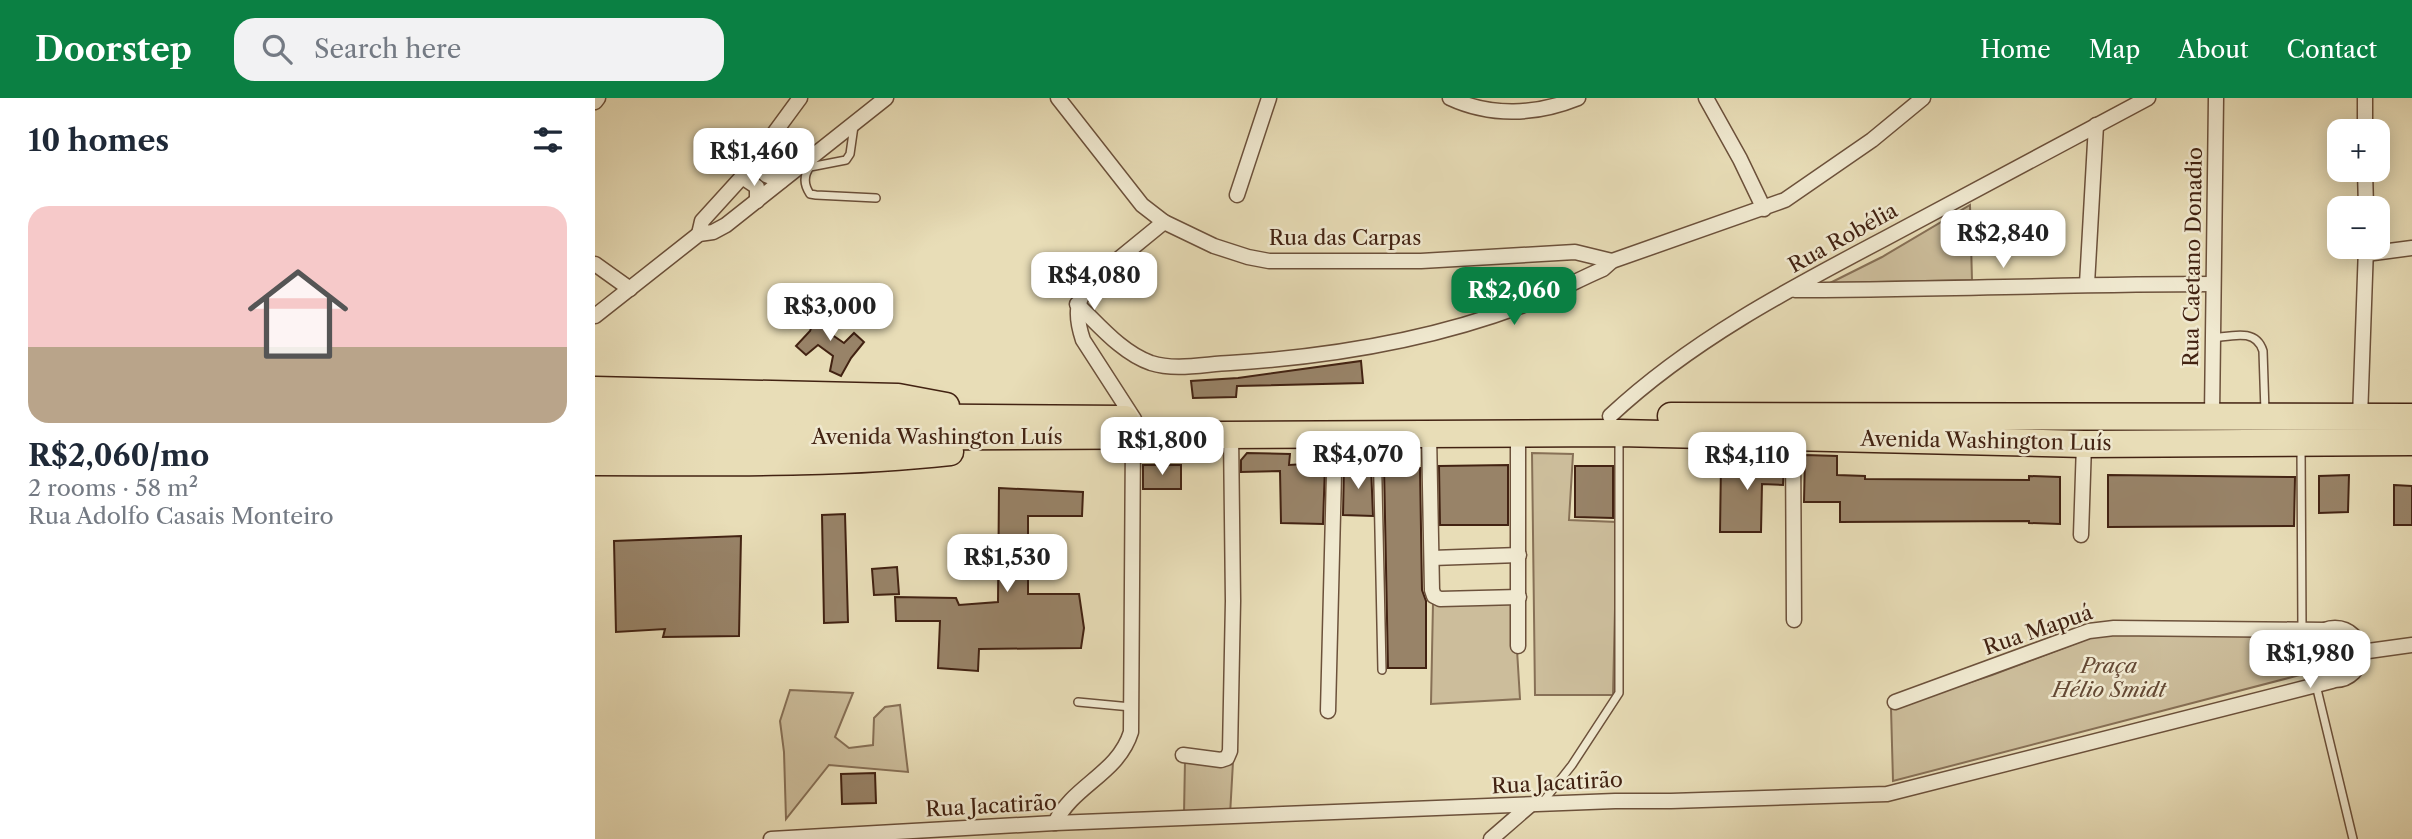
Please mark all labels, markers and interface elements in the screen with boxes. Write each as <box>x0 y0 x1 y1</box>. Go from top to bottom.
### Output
search box <box>234 18 724 81</box>
text: Doorstep <box>35 29 192 70</box>
icon: search <box>258 30 296 68</box>
text: Search here <box>314 33 461 65</box>
text: Home <box>1980 35 2051 64</box>
text: Map <box>2089 35 2140 64</box>
text: About <box>2178 35 2249 64</box>
text: Contact <box>2287 35 2377 64</box>
map controls <box>2327 119 2390 259</box>
button: + <box>2327 119 2390 182</box>
icon: filters <box>529 121 567 159</box>
text: 10 homes <box>28 122 169 159</box>
pin: R$1,460 <box>689 129 819 188</box>
text: R$1,460 <box>709 137 799 165</box>
street label: Rua Caetano Donadio <box>2178 147 2207 367</box>
button: − <box>2327 196 2390 259</box>
street label: Rua Robélia <box>1784 197 1903 278</box>
pin: R$2,840 <box>1938 211 2068 270</box>
text: R$2,840 <box>1957 219 2049 247</box>
street label: Rua das Carpas <box>1269 225 1421 250</box>
icon: home <box>235 251 361 377</box>
pin: R$4,080 <box>1029 252 1159 312</box>
text: R$4,080 <box>1047 261 1141 289</box>
pin: R$2,060 <box>1449 268 1579 327</box>
text: R$2,060 <box>1467 276 1561 304</box>
pin: R$3,000 <box>765 284 895 343</box>
text: R$3,000 <box>783 292 877 320</box>
pin: R$1,800 <box>1097 418 1227 477</box>
street label: Avenida Washington Luís <box>810 424 1063 449</box>
text: R$1,800 <box>1117 426 1207 454</box>
street label: Avenida Washington Luís <box>1859 426 2112 455</box>
pin: R$4,070 <box>1293 432 1423 491</box>
pin: R$4,110 <box>1682 432 1812 492</box>
text: R$2,060/mo <box>28 437 209 474</box>
text: R$4,070 <box>1312 440 1404 468</box>
text: R$4,110 <box>1704 441 1790 469</box>
text: 2 rooms · 58 m² <box>28 474 198 502</box>
text: Rua Adolfo Casais Monteiro <box>28 502 334 530</box>
pin: R$1,530 <box>942 534 1072 594</box>
text: R$1,530 <box>963 543 1051 571</box>
street label: Rua Mapuá <box>1980 599 2097 660</box>
pin: R$1,980 <box>2245 630 2375 690</box>
text: R$1,980 <box>2265 639 2355 667</box>
park label: Praça Hélio Smidt <box>2050 653 2167 702</box>
street label: Rua Jacatirão <box>1491 767 1623 798</box>
street label: Rua Jacatirão <box>925 790 1057 821</box>

